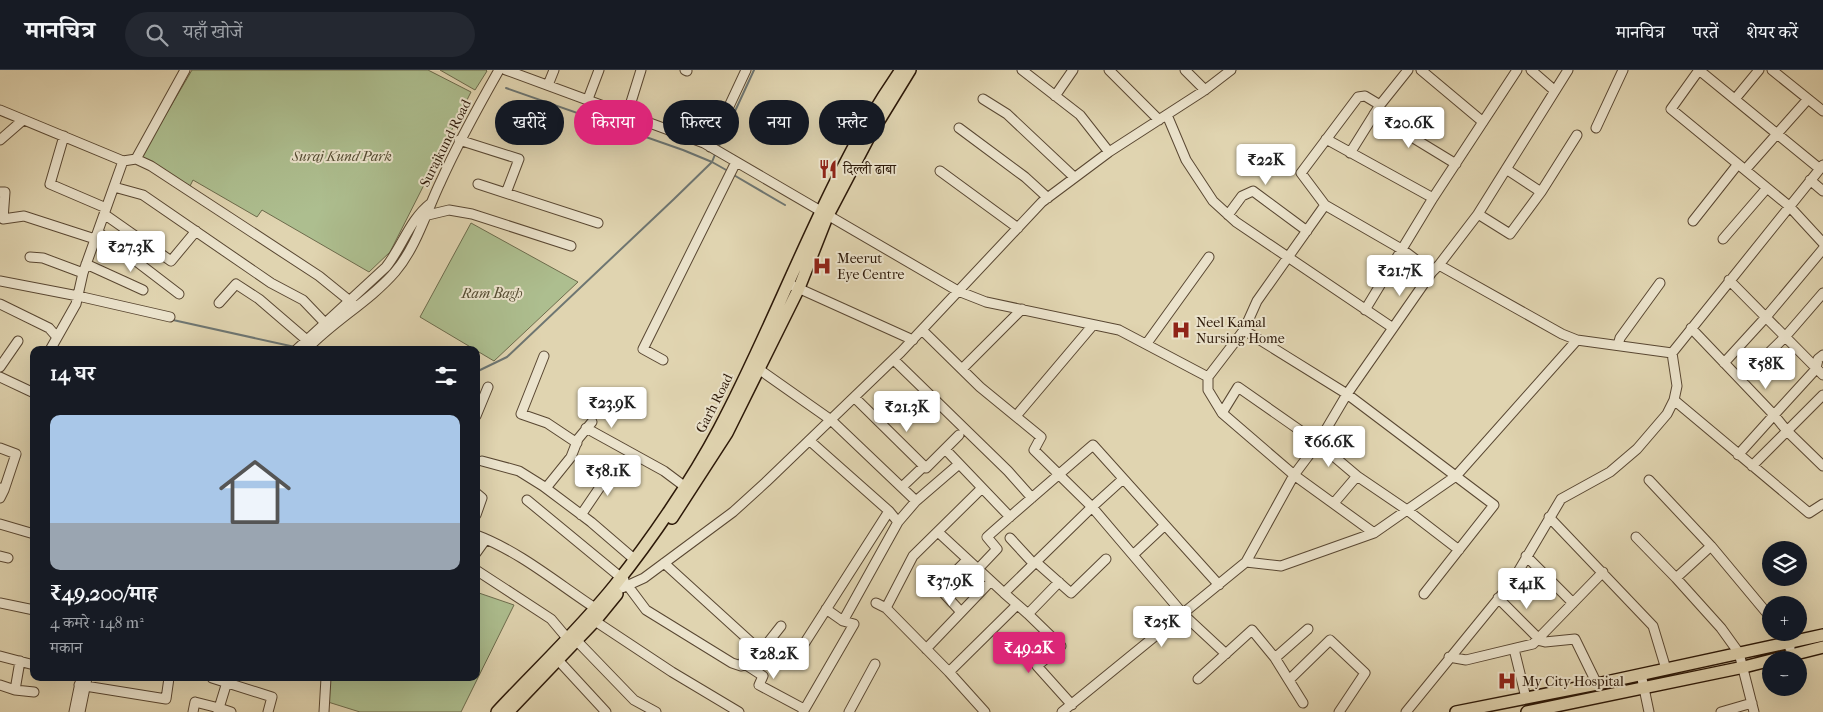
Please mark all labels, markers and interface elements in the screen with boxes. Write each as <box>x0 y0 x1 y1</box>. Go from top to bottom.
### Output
search box <box>125 12 475 57</box>
text: मानचित्र <box>25 16 95 44</box>
icon: search <box>143 21 171 49</box>
text: यहाँ खोजें <box>183 21 243 43</box>
text: मानचित्र <box>1616 22 1665 43</box>
text: परतें <box>1693 22 1718 43</box>
text: शेयर करें <box>1746 22 1798 43</box>
street label: Surajkund Road <box>416 96 475 190</box>
chip: खरीदें <box>495 100 564 145</box>
chip: किराया <box>574 100 653 145</box>
chip: फ़िल्टर <box>663 100 739 145</box>
chip: नया <box>749 100 809 145</box>
chip: फ़्लैट <box>819 100 885 145</box>
pin: ₹20.6K <box>1368 106 1450 149</box>
text: ₹20.6K <box>1384 113 1434 132</box>
pin: ₹22K <box>1236 144 1296 186</box>
park label: Suraj Kund Park <box>291 148 392 165</box>
text: ₹22K <box>1247 150 1285 169</box>
restaurant icon: दिल्ली ढाबा <box>817 158 839 180</box>
place label: दिल्ली ढाबा <box>842 161 896 178</box>
pin: ₹27.3K <box>90 230 172 273</box>
text: ₹27.3K <box>108 237 154 256</box>
place label: Meerut Eye Centre <box>837 250 905 283</box>
pin: ₹21.7K <box>1359 254 1441 297</box>
hospital icon: Meerut Eye Centre <box>811 255 833 277</box>
text: ₹21.7K <box>1378 261 1422 280</box>
park label: Ram Bagh <box>461 285 522 302</box>
place label: Neel Kamal Nursing Home <box>1196 314 1285 347</box>
hospital icon: Neel Kamal Nursing Home <box>1170 319 1192 341</box>
pin: ₹58K <box>1736 348 1796 390</box>
text: ₹58K <box>1748 354 1784 373</box>
text: 14 घर <box>50 361 95 385</box>
icon: filters <box>432 362 460 390</box>
street label: Garh Road <box>692 370 737 436</box>
pin: ₹23.9K <box>571 386 653 429</box>
pin: ₹21.3K <box>866 390 948 433</box>
text: ₹23.9K <box>589 393 635 412</box>
text: ₹21.3K <box>885 397 929 416</box>
pin: ₹66.6K <box>1288 426 1370 468</box>
text: ₹66.6K <box>1304 432 1354 451</box>
icon: home <box>210 447 300 537</box>
pin: ₹58.1K <box>567 454 649 497</box>
text: ₹58.1K <box>586 461 630 480</box>
map controls <box>1762 541 1807 696</box>
button: layers <box>1762 541 1807 586</box>
pin: ₹37.9K <box>909 564 991 607</box>
pin: ₹41K <box>1497 568 1557 610</box>
text: ₹37.9K <box>927 571 973 590</box>
text: ₹41K <box>1509 574 1545 593</box>
text: ₹49,200/माह <box>50 581 157 605</box>
button: + <box>1762 596 1807 641</box>
pin: ₹25K <box>1132 606 1192 648</box>
text: ₹25K <box>1144 612 1180 631</box>
text: 4 कमरे · 148 m² <box>50 613 144 632</box>
pin: ₹49.2K <box>988 632 1070 674</box>
text: मकान <box>50 638 82 657</box>
pin: ₹28.2K <box>733 638 815 680</box>
text: ₹49.2K <box>1004 638 1054 657</box>
text: ₹28.2K <box>750 644 798 663</box>
button: − <box>1762 651 1807 696</box>
hospital icon: My City Hospital <box>1496 670 1518 692</box>
place label: My City Hospital <box>1522 673 1624 690</box>

